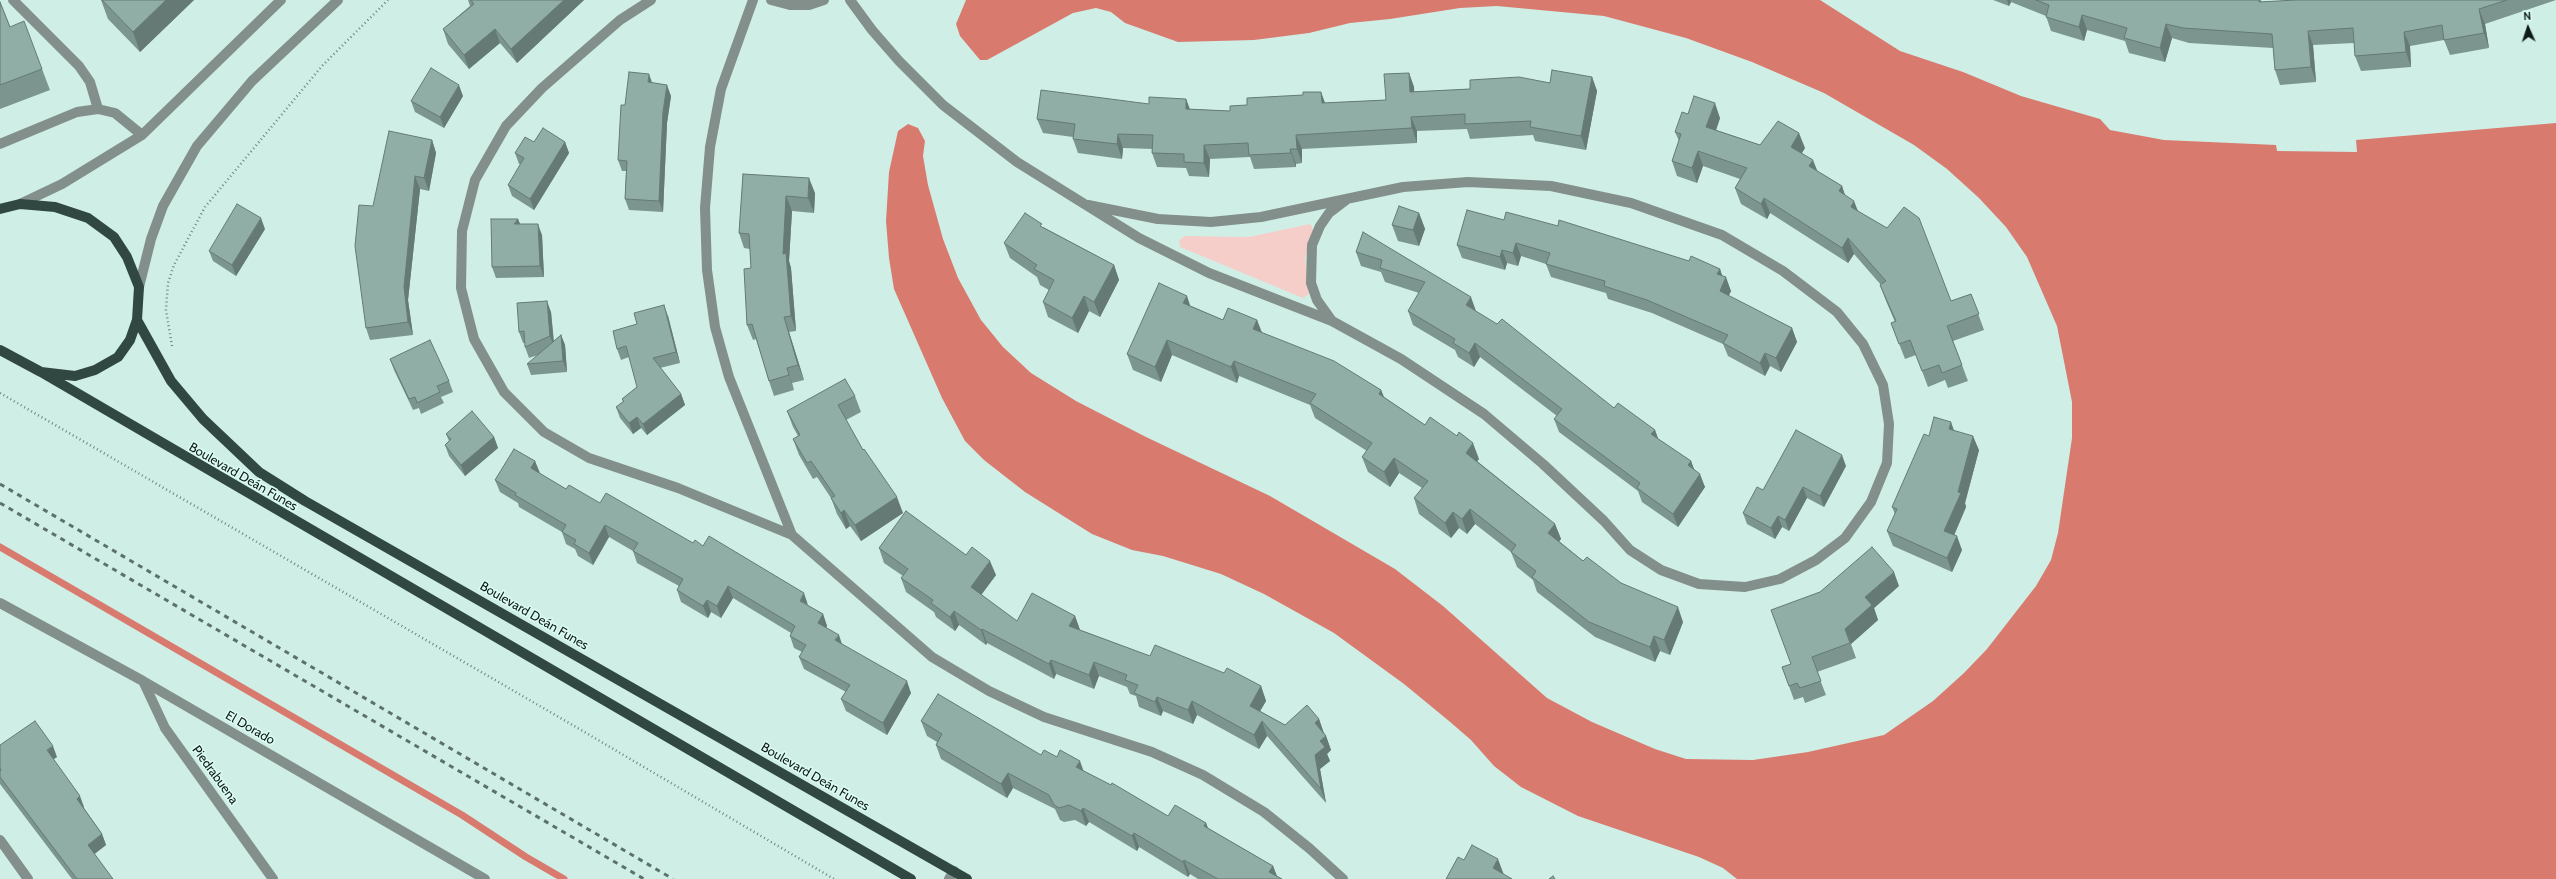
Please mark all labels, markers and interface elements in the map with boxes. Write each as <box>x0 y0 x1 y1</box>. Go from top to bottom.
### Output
north arrow <box>2508 8 2548 48</box>
text: N <box>2523 9 2532 23</box>
street label: Boulevard Deán Funes <box>186 440 300 514</box>
street label: Boulevard Deán Funes <box>477 579 591 653</box>
street label: El Dorado <box>223 708 277 748</box>
street label: Boulevard Deán Funes <box>758 740 872 814</box>
street label: Piedrabuena <box>189 743 241 807</box>

